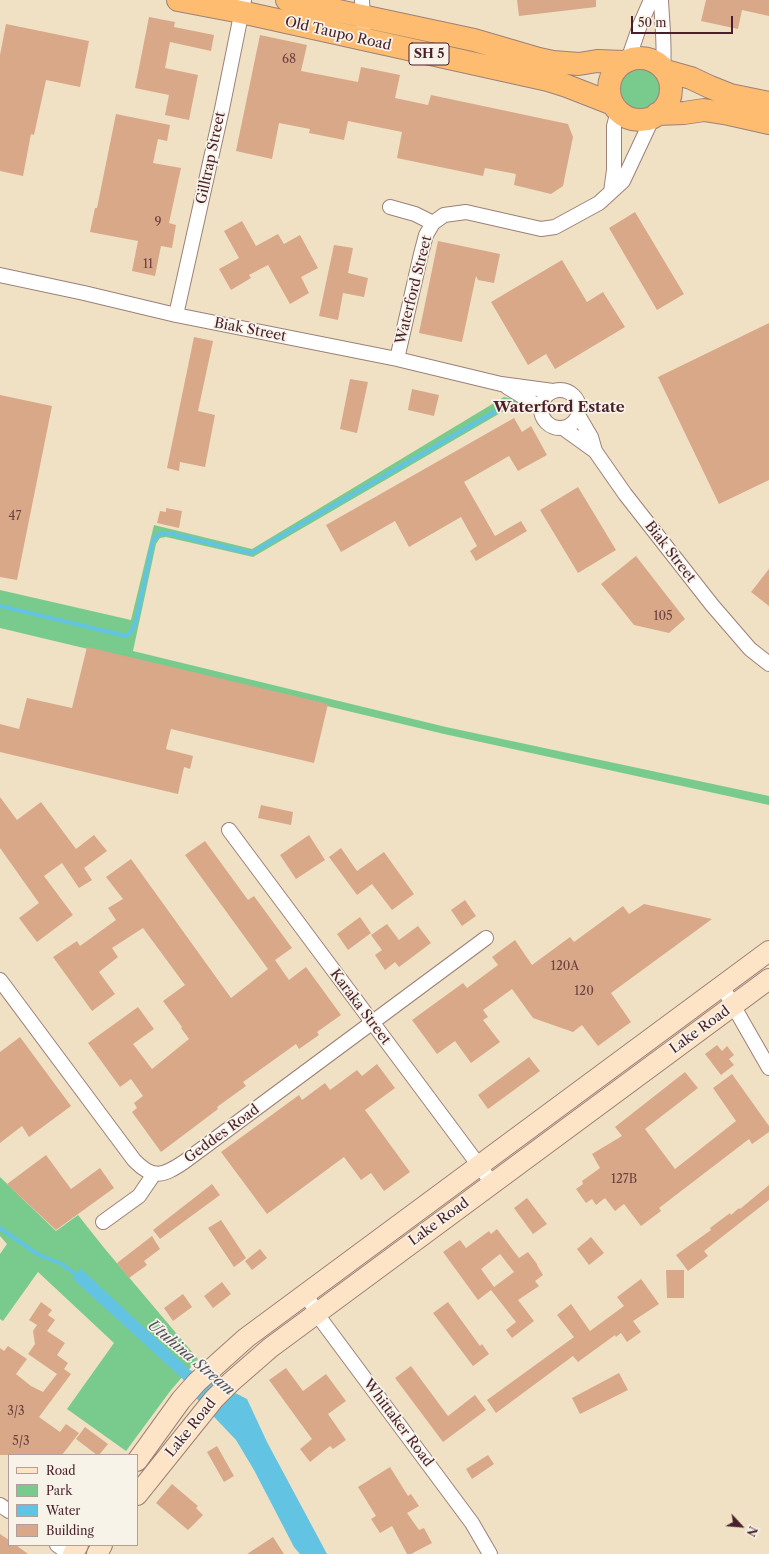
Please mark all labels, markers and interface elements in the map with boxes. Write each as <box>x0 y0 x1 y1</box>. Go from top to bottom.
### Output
scale bar <box>633 8 735 34</box>
street label: Old Taupo Road <box>283 14 393 54</box>
text: 50 m <box>638 15 667 30</box>
road number: SH 5 <box>409 43 449 65</box>
house number: 68 <box>282 53 296 67</box>
street label: Gilltrap Street <box>193 110 229 206</box>
house number: 9 <box>154 216 162 230</box>
street label: Waterford Street <box>392 234 436 346</box>
house number: 11 <box>143 258 153 272</box>
street label: Biak Street <box>213 315 287 345</box>
district label: Waterford Estate <box>493 399 625 417</box>
house number: 47 <box>9 510 21 524</box>
street label: Biak Street <box>641 518 699 586</box>
house number: 105 <box>653 610 673 624</box>
house number: 120A <box>551 960 579 974</box>
street label: Karaka Street <box>326 966 394 1048</box>
house number: 120 <box>574 985 594 999</box>
street label: Lake Road <box>667 1003 733 1057</box>
street label: Geddes Road <box>181 1101 263 1167</box>
house number: 127B <box>611 1173 637 1187</box>
street label: Lake Road <box>406 1195 472 1249</box>
water label: Utuhina Stream <box>144 1316 238 1400</box>
street label: Whittaker Road <box>360 1376 436 1470</box>
street label: Lake Road <box>162 1395 220 1461</box>
house number: 3/3 <box>7 1405 25 1419</box>
house number: 5/3 <box>12 1435 30 1449</box>
legend <box>8 1454 138 1546</box>
text: Road <box>46 1463 76 1478</box>
text: Park <box>46 1483 72 1498</box>
text: Water <box>46 1503 80 1518</box>
north arrow <box>721 1506 761 1546</box>
text: Building <box>46 1523 94 1538</box>
text: N <box>743 1524 760 1539</box>

